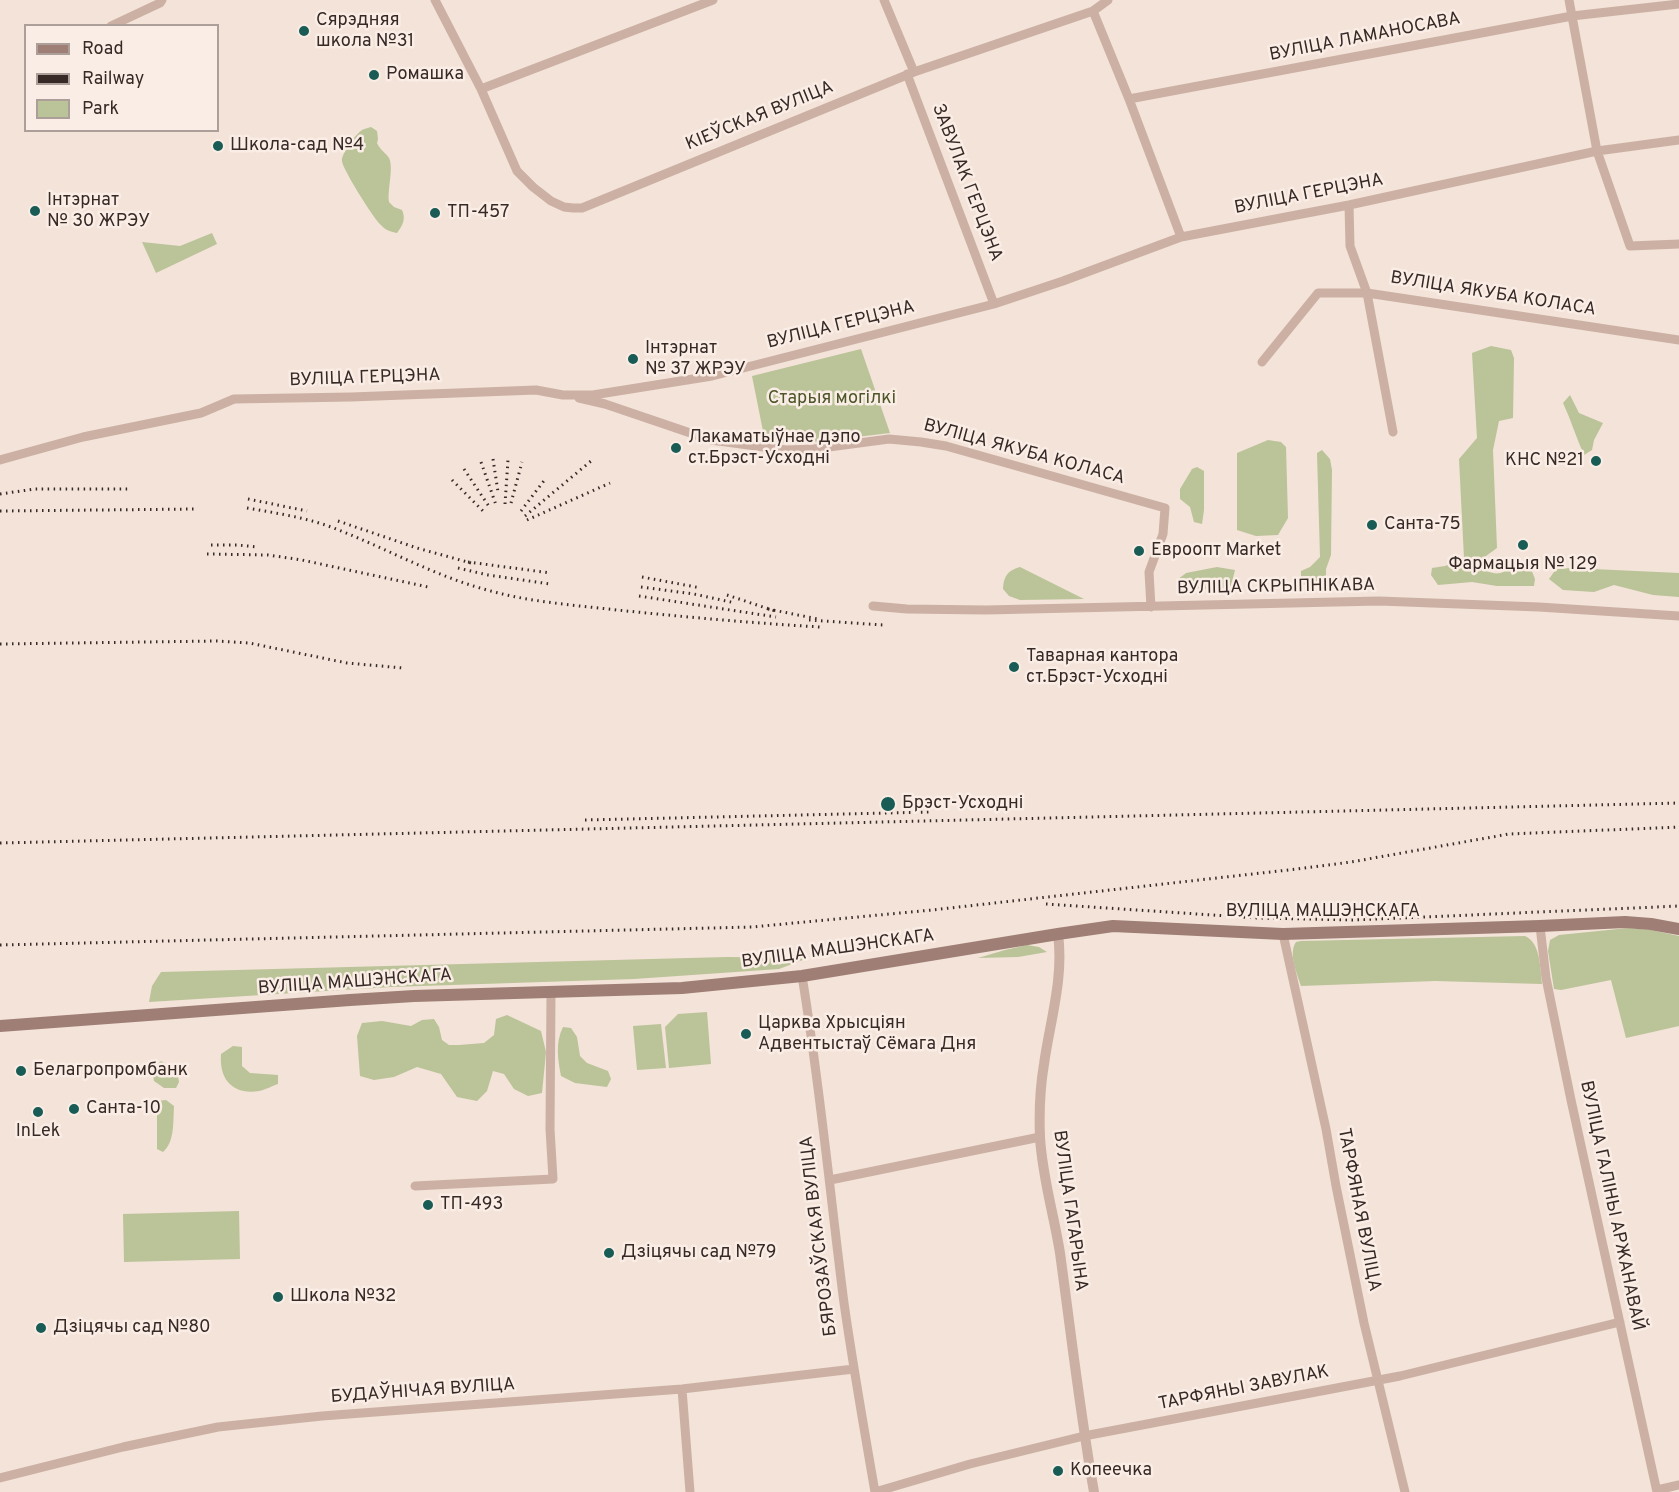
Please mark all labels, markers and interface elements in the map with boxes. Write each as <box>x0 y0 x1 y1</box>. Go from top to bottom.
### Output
street label: ВУЛІЦА ЛАМАНОСАВА <box>1268 9 1462 67</box>
place label: Сярэдняя школа №31 <box>316 10 414 52</box>
legend <box>24 24 219 132</box>
marker: Сярэдняя школа №31 <box>297 24 311 38</box>
text: Road <box>82 38 124 61</box>
place label: Ромашка <box>386 64 464 86</box>
text: Railway <box>82 68 144 91</box>
marker: Ромашка <box>367 68 381 82</box>
street label: КІЕЎСКАЯ ВУЛІЦА <box>683 77 837 157</box>
text: Park <box>82 98 119 121</box>
street label: ЗАВУЛАК ГЕРЦЭНА <box>926 101 1006 265</box>
place label: Школа-сад №4 <box>230 135 364 157</box>
marker: Школа-сад №4 <box>211 139 225 153</box>
street label: ВУЛІЦА ГЕРЦЭНА <box>1233 170 1385 220</box>
place label: Інтэрнат № 30 ЖРЭУ <box>47 190 150 232</box>
place label: ТП-457 <box>447 202 509 224</box>
marker: Інтэрнат № 30 ЖРЭУ <box>28 204 42 218</box>
marker: ТП-457 <box>428 206 442 220</box>
street label: ВУЛІЦА ЯКУБА КОЛАСА <box>1389 268 1597 322</box>
street label: ВУЛІЦА ГЕРЦЭНА <box>765 297 917 355</box>
place label: Інтэрнат № 37 ЖРЭУ <box>645 338 746 380</box>
marker: Інтэрнат № 37 ЖРЭУ <box>626 352 640 366</box>
street label: ВУЛІЦА ГЕРЦЭНА <box>289 366 441 392</box>
park label: Старыя могілкі <box>768 388 896 410</box>
street label: ВУЛІЦА ЯКУБА КОЛАСА <box>921 416 1127 490</box>
place label: Лакаматыўнае дэпо ст.Брэст-Усходні <box>688 427 861 470</box>
marker: Лакаматыўнае дэпо ст.Брэст-Усходні <box>669 441 683 455</box>
place label: КНС №21 <box>1505 450 1584 472</box>
marker: КНС №21 <box>1589 454 1603 468</box>
place label: Санта-75 <box>1384 514 1461 536</box>
marker: Санта-75 <box>1365 518 1379 532</box>
marker: Фармацыя № 129 <box>1516 538 1530 552</box>
place label: Евроопт Market <box>1151 540 1281 562</box>
marker: Евроопт Market <box>1132 544 1146 558</box>
place label: Фармацыя № 129 <box>1449 554 1597 576</box>
street label: ВУЛІЦА СКРЫПНІКАВА <box>1177 575 1375 601</box>
place label: Таварная кантора ст.Брэст-Усходні <box>1026 646 1178 688</box>
marker: Таварная кантора ст.Брэст-Усходні <box>1007 660 1021 674</box>
place label: Брэст-Усходні <box>902 793 1023 815</box>
marker: Брэст-Усходні <box>879 795 897 813</box>
street label: ВУЛІЦА МАШЭНСКАГА <box>1226 901 1420 923</box>
street label: ВУЛІЦА МАШЭНСКАГА <box>740 926 936 974</box>
street label: ВУЛІЦА МАШЭНСКАГА <box>257 965 453 1001</box>
place label: Царква Хрысціян Адвентыстаў Сёмага Дня <box>758 1013 976 1056</box>
marker: Царква Хрысціян Адвентыстаў Сёмага Дня <box>739 1027 753 1041</box>
place label: Белагропромбанк <box>33 1060 188 1082</box>
marker: Белагропромбанк <box>14 1064 28 1078</box>
street label: ВУЛІЦА ГАЛІНЫ АРЖАНАВАЙ <box>1574 1079 1648 1333</box>
place label: Санта-10 <box>86 1098 161 1120</box>
marker: Санта-10 <box>67 1102 81 1116</box>
marker: InLek <box>31 1105 45 1119</box>
place label: InLek <box>16 1121 60 1143</box>
street label: ТАРФЯНАЯ ВУЛІЦА <box>1332 1126 1384 1294</box>
street label: ВУЛІЦА ГАГАРЫНА <box>1047 1129 1091 1293</box>
street label: БЯРОЗАЎСКАЯ ВУЛІЦА <box>797 1135 843 1337</box>
place label: ТП-493 <box>440 1194 503 1216</box>
marker: ТП-493 <box>421 1198 435 1212</box>
place label: Дзіцячы сад №79 <box>621 1242 776 1264</box>
marker: Дзіцячы сад №79 <box>602 1246 616 1260</box>
place label: Школа №32 <box>290 1286 396 1308</box>
marker: Школа №32 <box>271 1290 285 1304</box>
place label: Дзіцячы сад №80 <box>53 1317 211 1339</box>
marker: Дзіцячы сад №80 <box>34 1321 48 1335</box>
street label: ТАРФЯНЫ ЗАВУЛАК <box>1157 1362 1331 1416</box>
street label: БУДАЎНІЧАЯ ВУЛІЦА <box>330 1375 516 1409</box>
place label: Копеечка <box>1070 1460 1152 1482</box>
marker: Копеечка <box>1051 1464 1065 1478</box>

